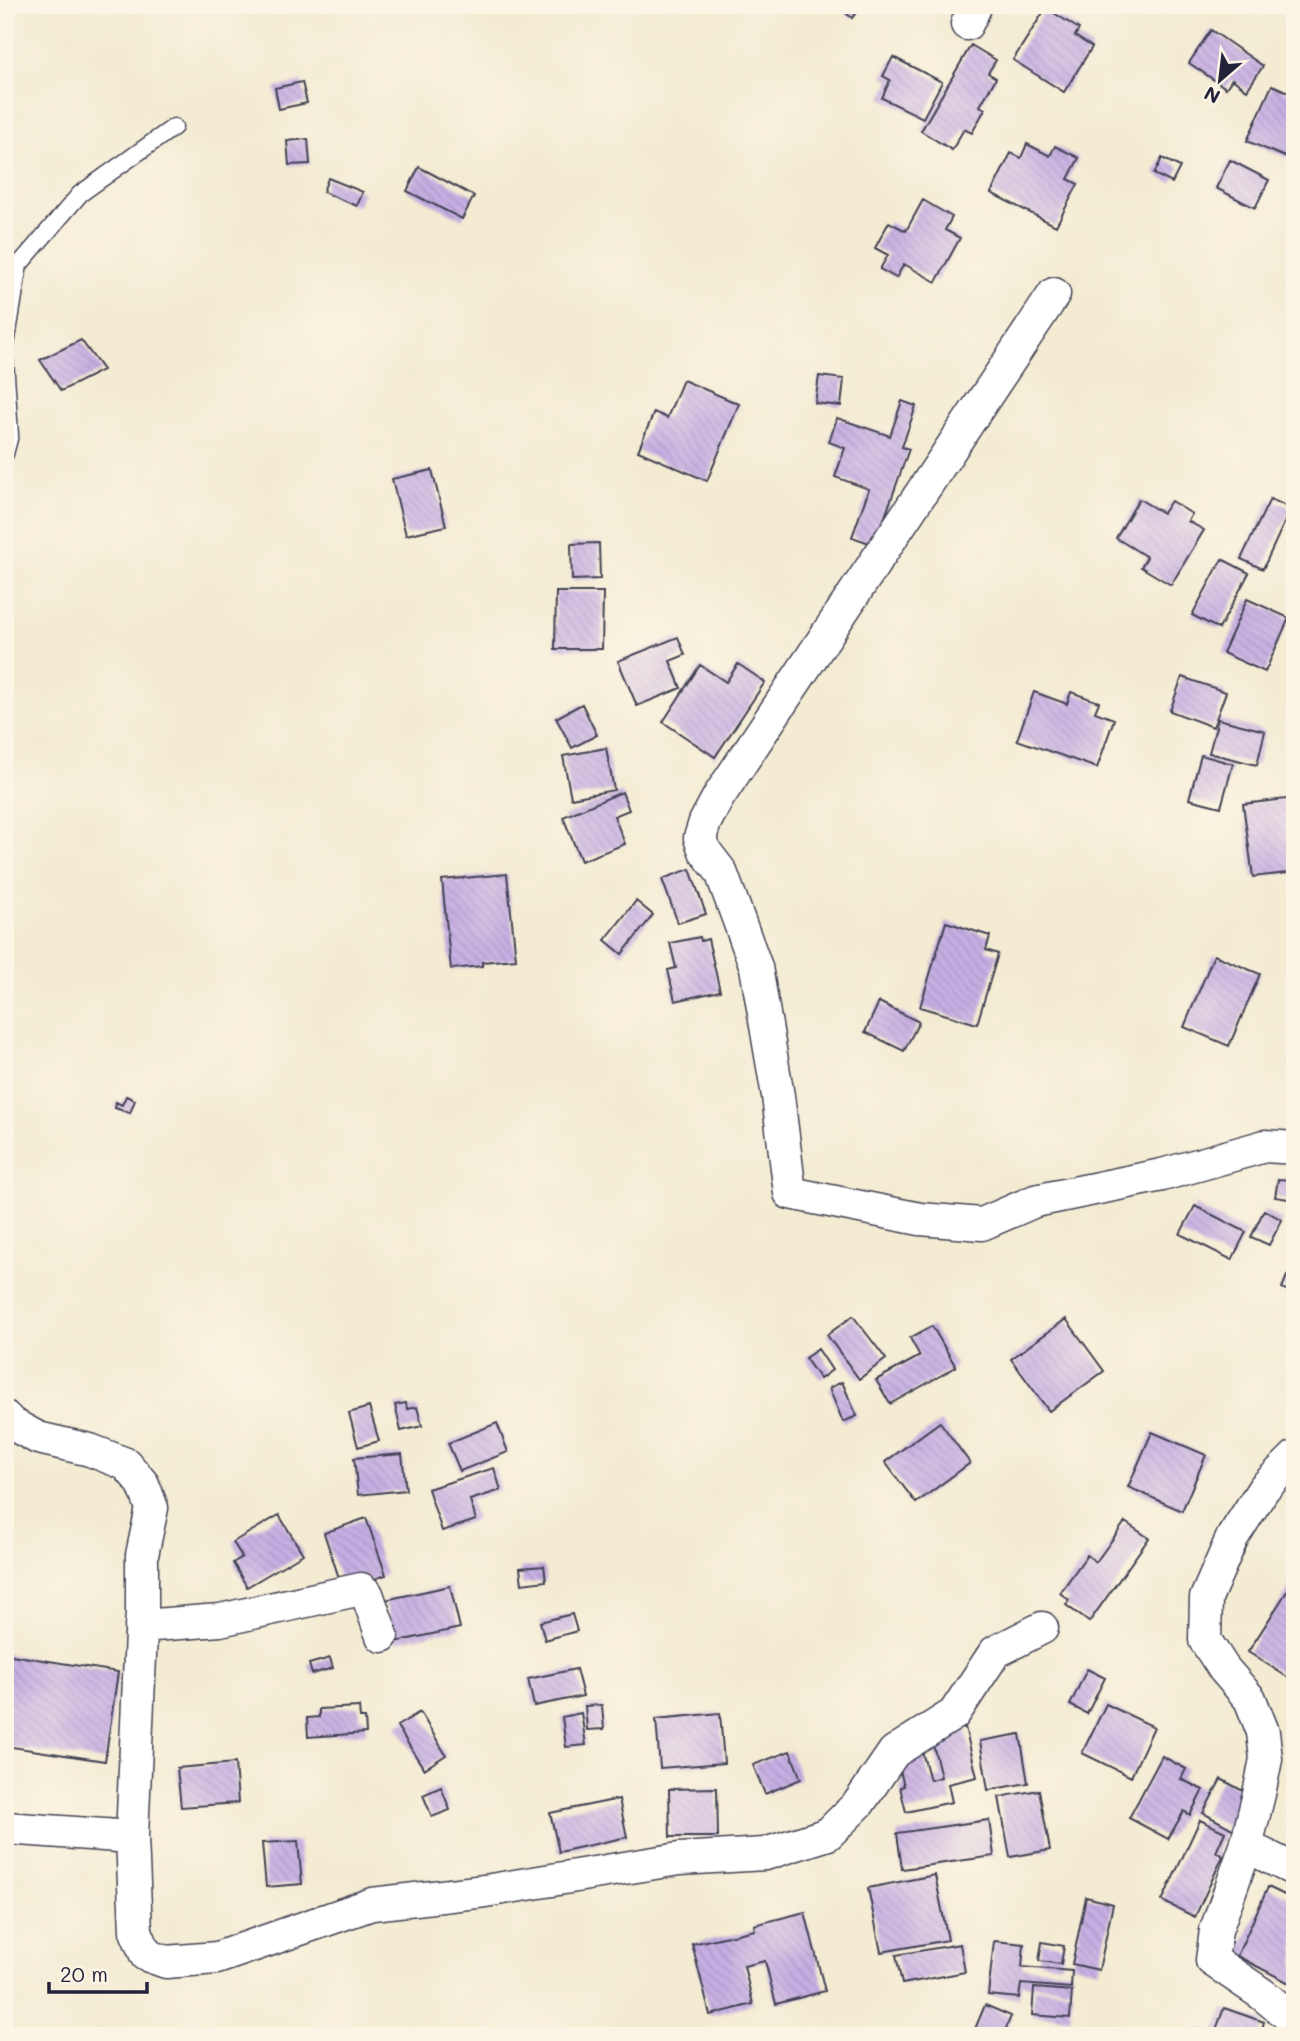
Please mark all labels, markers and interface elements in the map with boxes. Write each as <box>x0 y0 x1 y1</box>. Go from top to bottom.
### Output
north arrow <box>1184 46 1254 116</box>
text: N <box>1200 81 1224 110</box>
scale bar <box>49 1950 147 1994</box>
text: 20 m <box>60 1960 108 1987</box>

